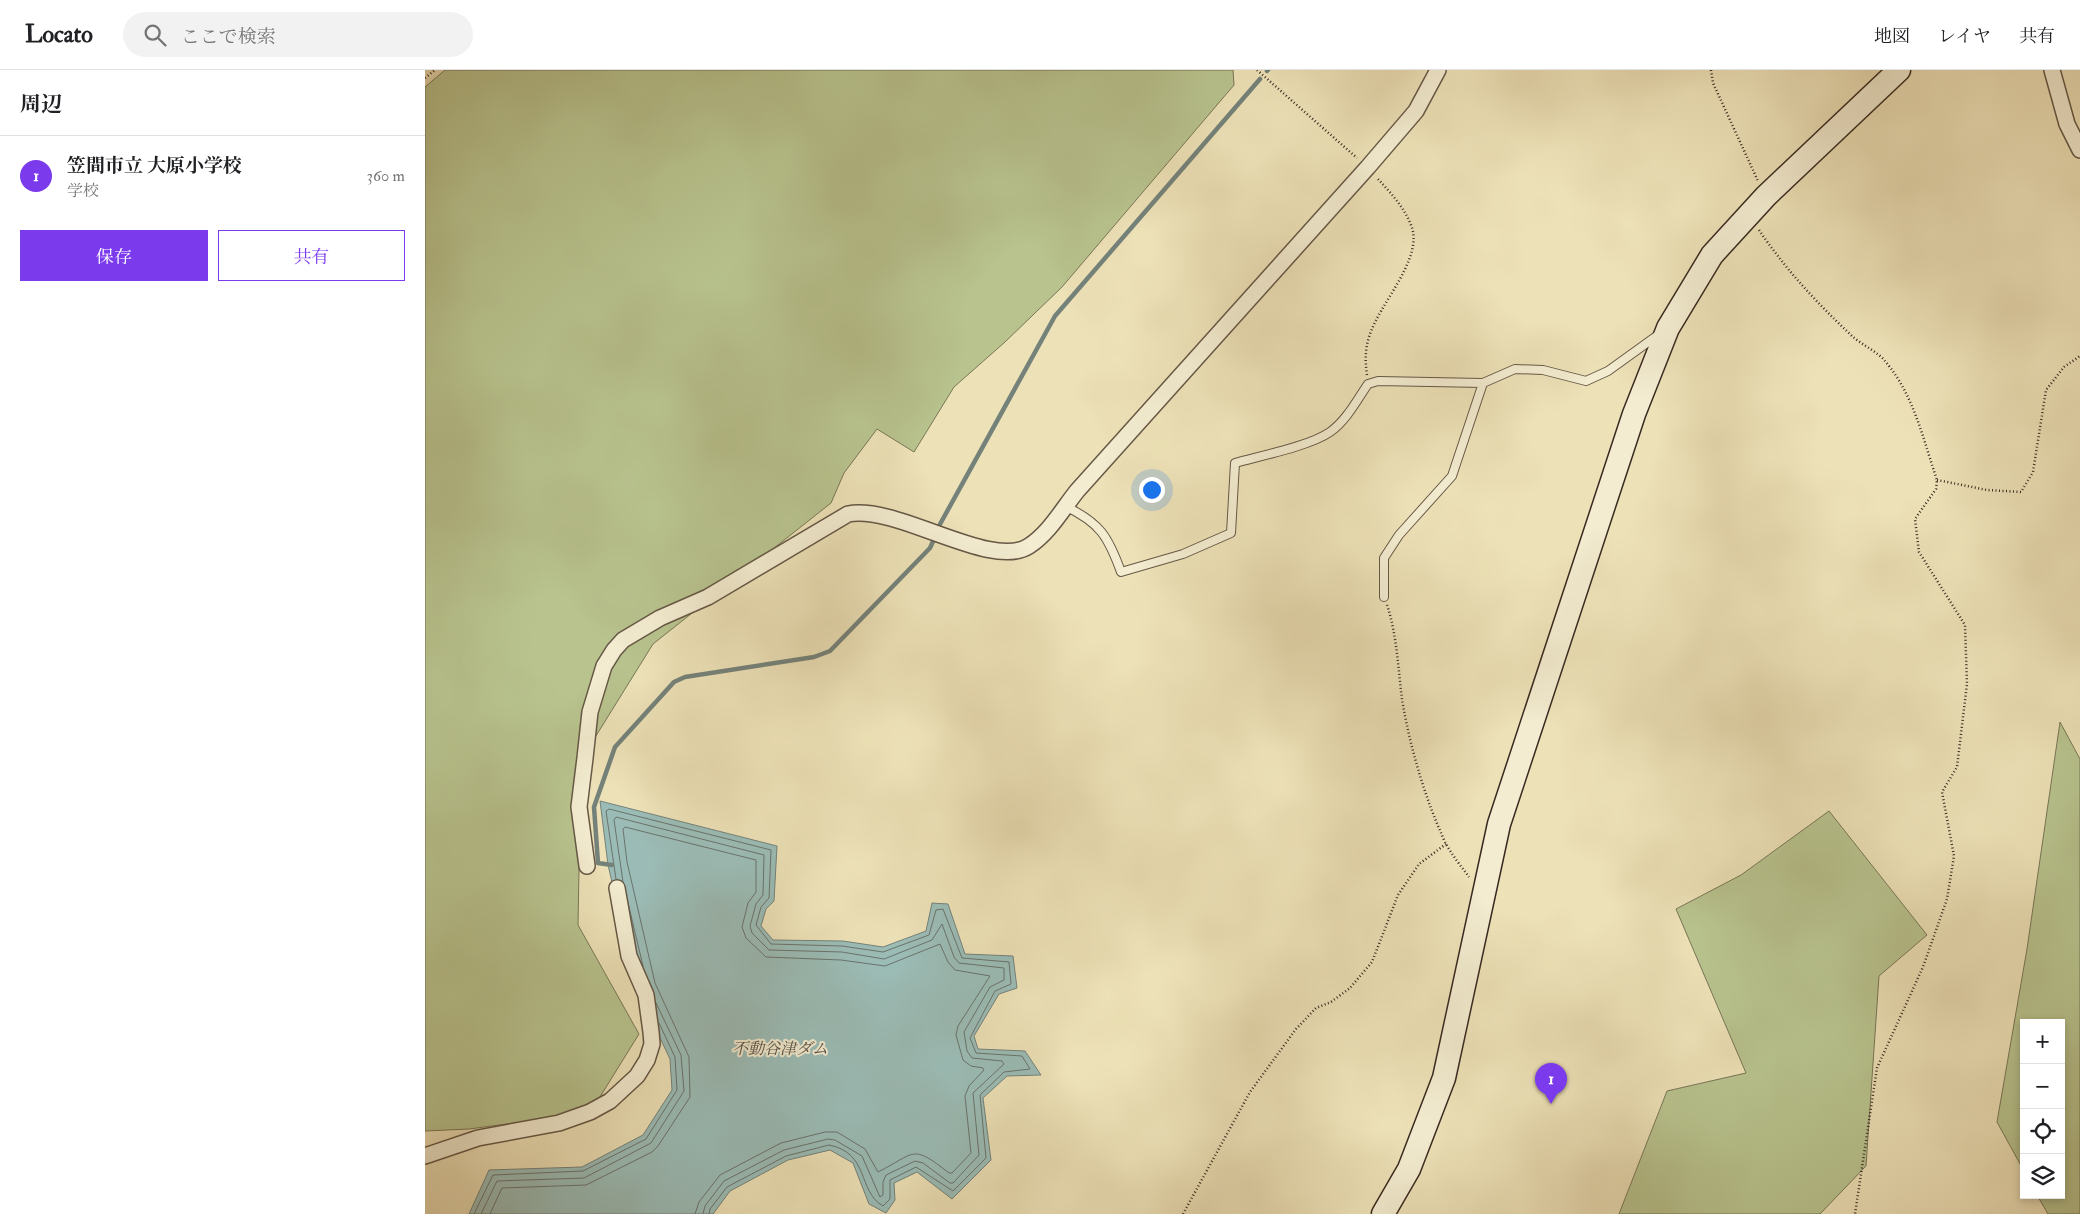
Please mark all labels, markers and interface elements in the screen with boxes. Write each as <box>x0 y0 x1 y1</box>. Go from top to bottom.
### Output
search box <box>123 12 473 57</box>
text: Locato <box>25 19 93 50</box>
icon: search <box>141 21 169 49</box>
text: ここで検索 <box>181 25 276 49</box>
text: 地図 <box>1874 25 1910 48</box>
text: レイヤ <box>1938 25 1991 48</box>
text: 共有 <box>2019 25 2055 48</box>
text: 周辺 <box>20 91 62 118</box>
text: 笠間市立 大原小学校 <box>67 154 242 178</box>
text: 1 <box>33 166 39 186</box>
text: 360 m <box>367 166 405 186</box>
text: 学校 <box>67 181 99 201</box>
button: 保存 <box>20 230 208 281</box>
button: 共有 <box>218 230 405 281</box>
your location <box>1139 477 1165 503</box>
map controls <box>2020 1019 2065 1199</box>
button: + <box>2020 1019 2065 1064</box>
water label: 不動谷津ダム <box>732 1039 828 1059</box>
pin: 1 <box>1535 1063 1567 1104</box>
button: − <box>2020 1064 2065 1109</box>
button: locate <box>2020 1109 2065 1154</box>
button: layers <box>2020 1154 2065 1199</box>

